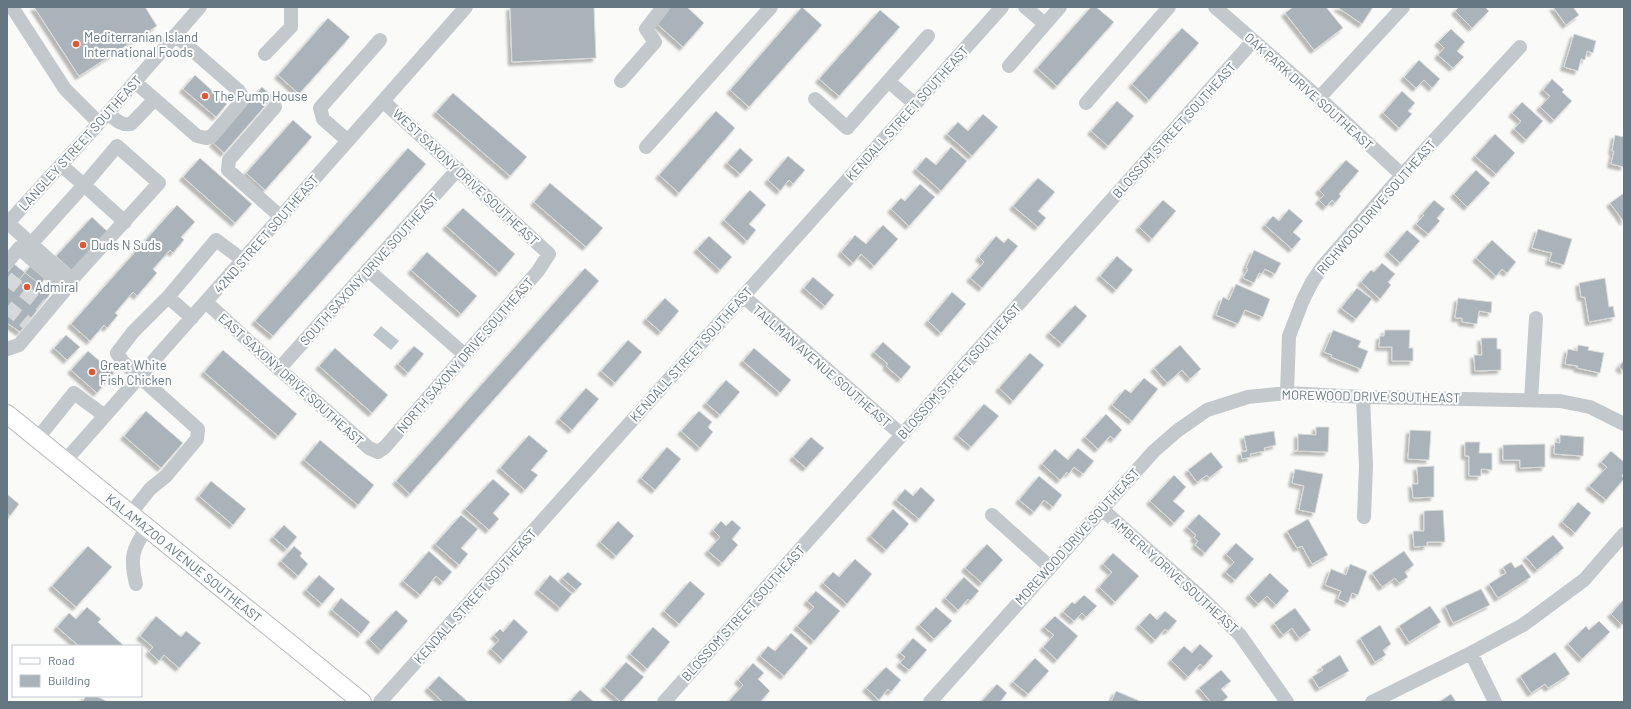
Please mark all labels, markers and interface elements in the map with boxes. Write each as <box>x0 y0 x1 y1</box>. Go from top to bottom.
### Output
place label: Mediterranian Island International Foods <box>84 29 198 60</box>
street label: OAK PARK DRIVE SOUTHEAST <box>1241 29 1377 153</box>
marker: Mediterranian Island International Foods <box>71 39 81 49</box>
street label: KENDALL STREET SOUTHEAST <box>842 42 972 184</box>
street label: BLOSSOM STREET SOUTHEAST <box>1109 59 1239 201</box>
street label: LANGLEY STREET SOUTHEAST <box>15 72 145 214</box>
place label: The Pump House <box>213 88 308 104</box>
marker: The Pump House <box>200 91 210 101</box>
street label: WEST SAXONY DRIVE SOUTHEAST <box>390 105 542 249</box>
street label: RICHWOOD DRIVE SOUTHEAST <box>1313 136 1439 278</box>
street label: 42ND STREET SOUTHEAST <box>210 171 322 297</box>
street label: SOUTH SAXONY DRIVE SOUTHEAST <box>296 189 442 349</box>
place label: Duds N Suds <box>91 237 161 253</box>
marker: Duds N Suds <box>78 240 88 250</box>
street label: NORTH SAXONY DRIVE SOUTHEAST <box>393 274 537 436</box>
place label: Admiral <box>35 279 78 295</box>
marker: Admiral <box>22 282 32 292</box>
street label: KENDALL STREET SOUTHEAST <box>626 283 756 425</box>
street label: BLOSSOM STREET SOUTHEAST <box>894 300 1024 442</box>
street label: TALLMAN AVENUE SOUTHEAST <box>750 302 894 430</box>
street label: EAST SAXONY DRIVE SOUTHEAST <box>215 310 367 448</box>
place label: Great White Fish Chicken <box>100 357 172 388</box>
marker: Great White Fish Chicken <box>87 367 97 377</box>
street label: MOREWOOD DRIVE SOUTHEAST <box>1282 386 1460 406</box>
street label: MOREWOOD DRIVE SOUTHEAST <box>1011 464 1143 608</box>
street label: KALAMAZOO AVENUE SOUTHEAST <box>103 490 265 626</box>
street label: AMBERLY DRIVE SOUTHEAST <box>1108 514 1242 636</box>
street label: KENDALL STREET SOUTHEAST <box>410 525 540 667</box>
street label: BLOSSOM STREET SOUTHEAST <box>678 542 808 684</box>
legend <box>12 645 142 697</box>
text: Road <box>48 653 75 667</box>
text: Building <box>48 673 90 687</box>

